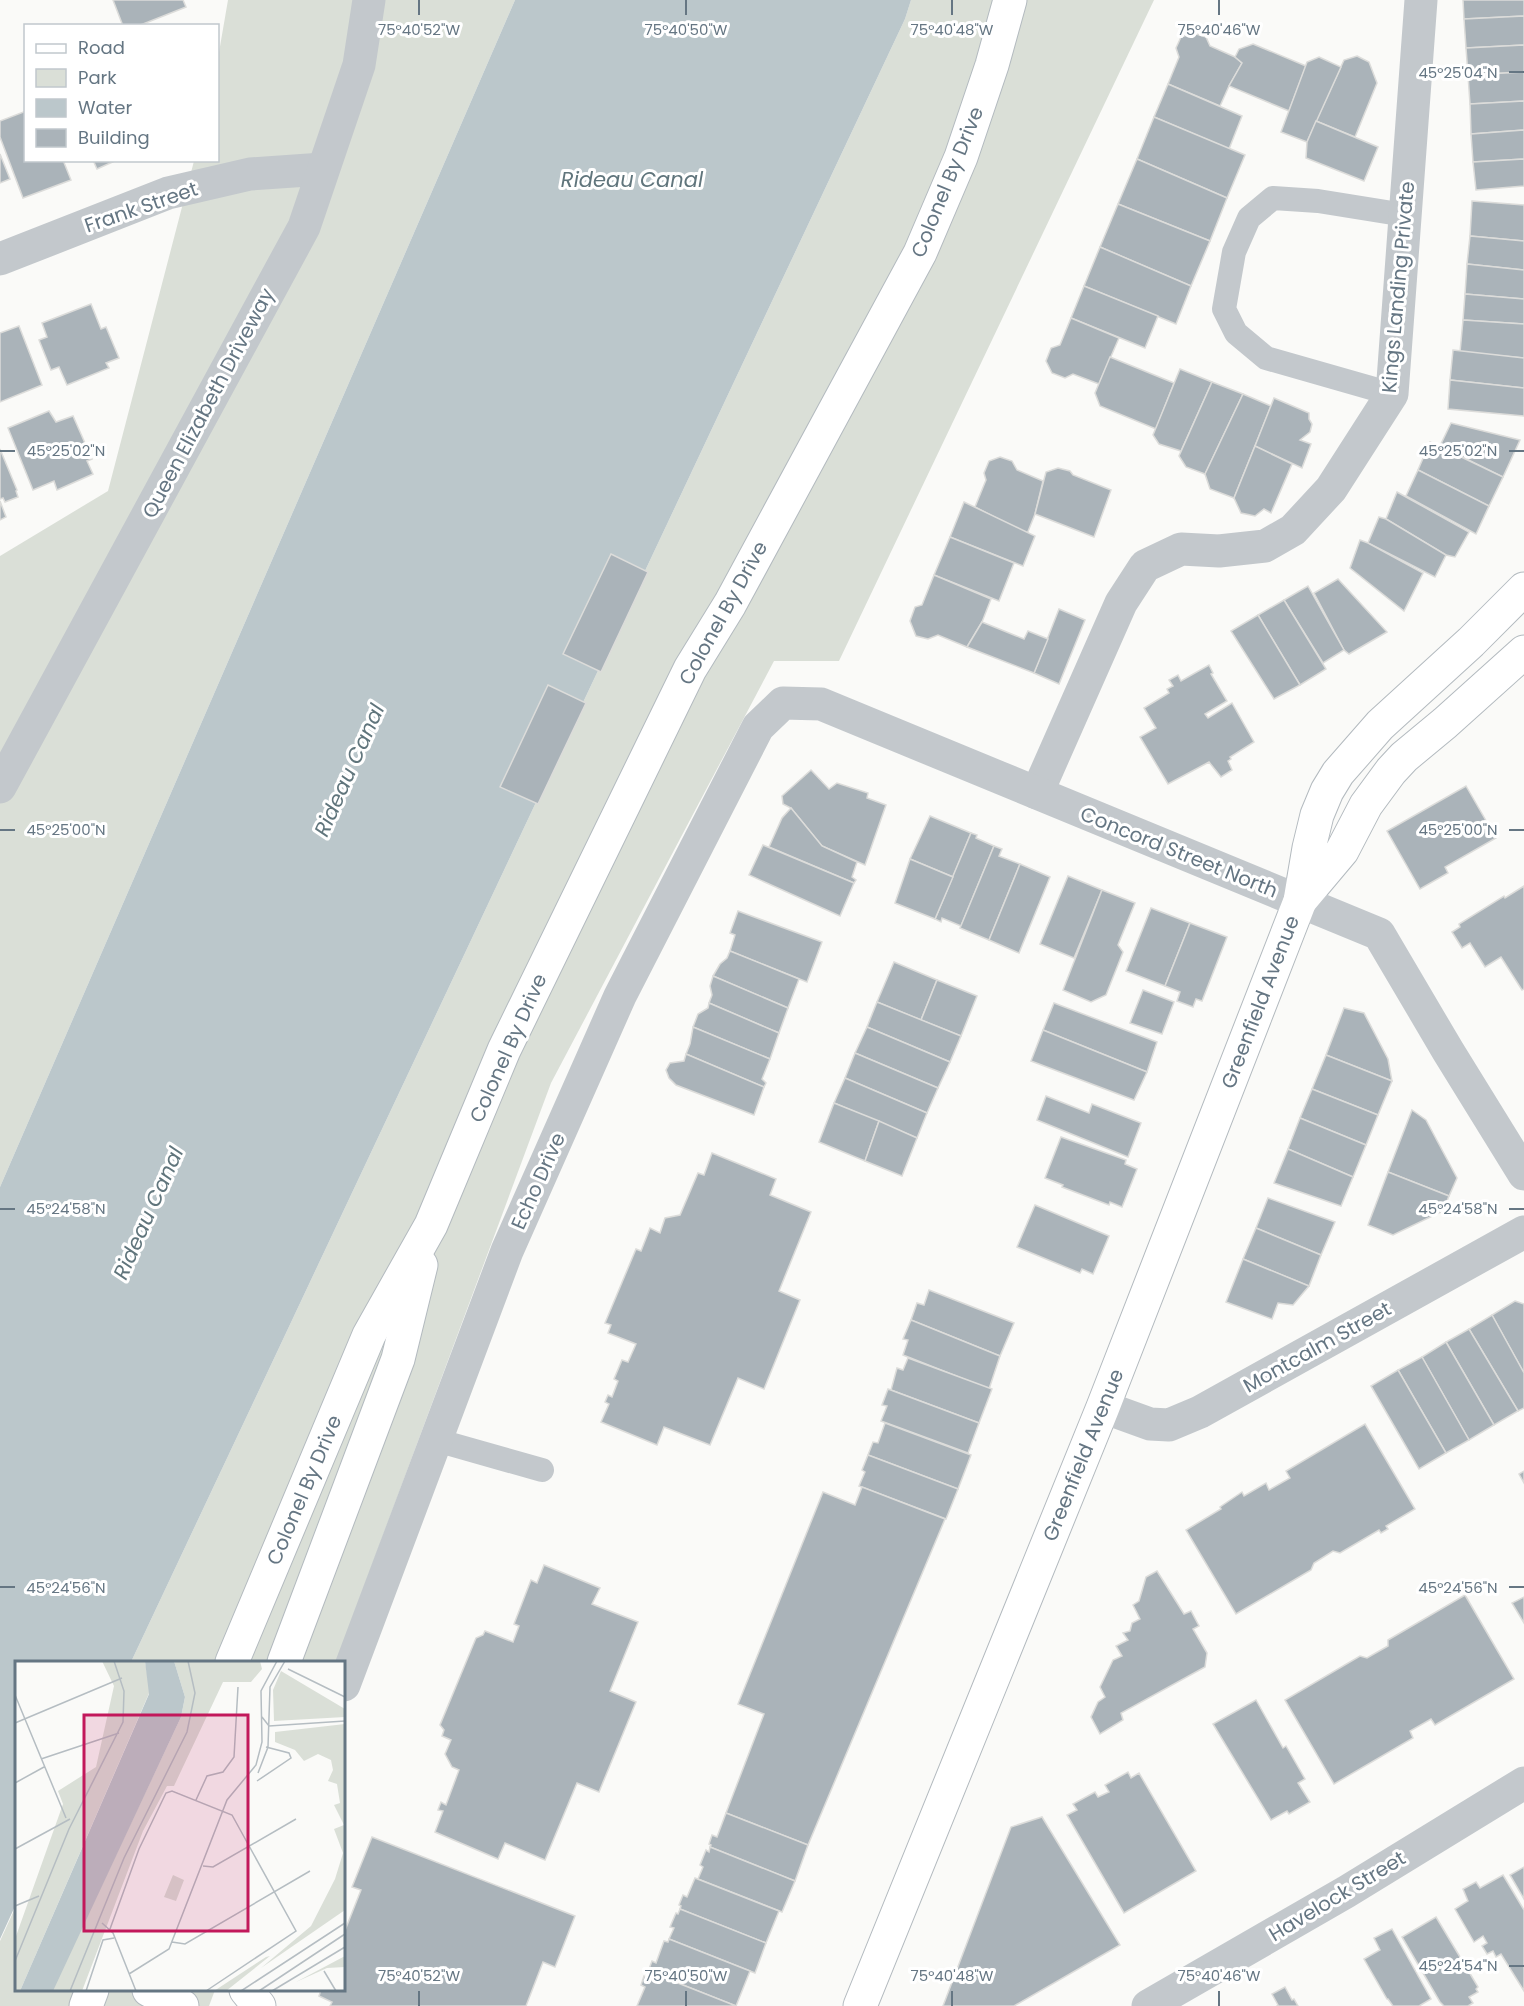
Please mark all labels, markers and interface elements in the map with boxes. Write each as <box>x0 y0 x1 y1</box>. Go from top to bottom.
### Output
text: 75°40'52"W <box>378 19 460 40</box>
text: 75°40'50"W <box>645 19 728 40</box>
text: 75°40'48"W <box>911 19 994 40</box>
text: 75°40'46"W <box>1178 19 1261 40</box>
legend <box>24 24 219 162</box>
text: Road <box>78 35 125 60</box>
text: 45°25'04"N <box>1418 62 1498 83</box>
text: Park <box>78 65 117 90</box>
text: Water <box>78 95 132 120</box>
street label: Colonel By Drive <box>904 102 990 262</box>
text: Building <box>78 125 150 150</box>
water label: Rideau Canal <box>561 165 704 194</box>
street label: Frank Street <box>81 175 201 239</box>
street label: Kings Landing Private <box>1375 180 1421 394</box>
street label: Queen Elizabeth Driveway <box>135 283 281 523</box>
text: 45°25'02"N <box>27 440 105 461</box>
text: 45°25'02"N <box>1419 440 1497 461</box>
street label: Colonel By Drive <box>672 536 774 690</box>
water label: Rideau Canal <box>307 698 392 841</box>
street label: Concord Street North <box>1076 800 1282 904</box>
text: 45°25'00"N <box>26 819 106 840</box>
text: 45°25'00"N <box>1418 819 1498 840</box>
street label: Greenfield Avenue <box>1214 911 1306 1093</box>
street label: Colonel By Drive <box>463 969 553 1127</box>
street label: Echo Drive <box>504 1128 572 1234</box>
water label: Rideau Canal <box>106 1141 191 1284</box>
text: 45°24'58"N <box>26 1198 106 1219</box>
text: 45°24'58"N <box>1418 1198 1498 1219</box>
street label: Montcalm Street <box>1238 1295 1396 1399</box>
street label: Greenfield Avenue <box>1036 1365 1130 1545</box>
street label: Colonel By Drive <box>260 1411 348 1569</box>
text: 45°24'56"N <box>26 1577 106 1598</box>
text: 45°24'56"N <box>1418 1577 1498 1598</box>
inset map <box>15 1661 345 1991</box>
street label: Havelock Street <box>1263 1844 1411 1948</box>
text: 45°24'54"N <box>1418 1955 1498 1976</box>
text: 75°40'52"W <box>378 1965 460 1986</box>
text: 75°40'50"W <box>645 1965 728 1986</box>
text: 75°40'48"W <box>911 1965 994 1986</box>
text: 75°40'46"W <box>1178 1965 1261 1986</box>

